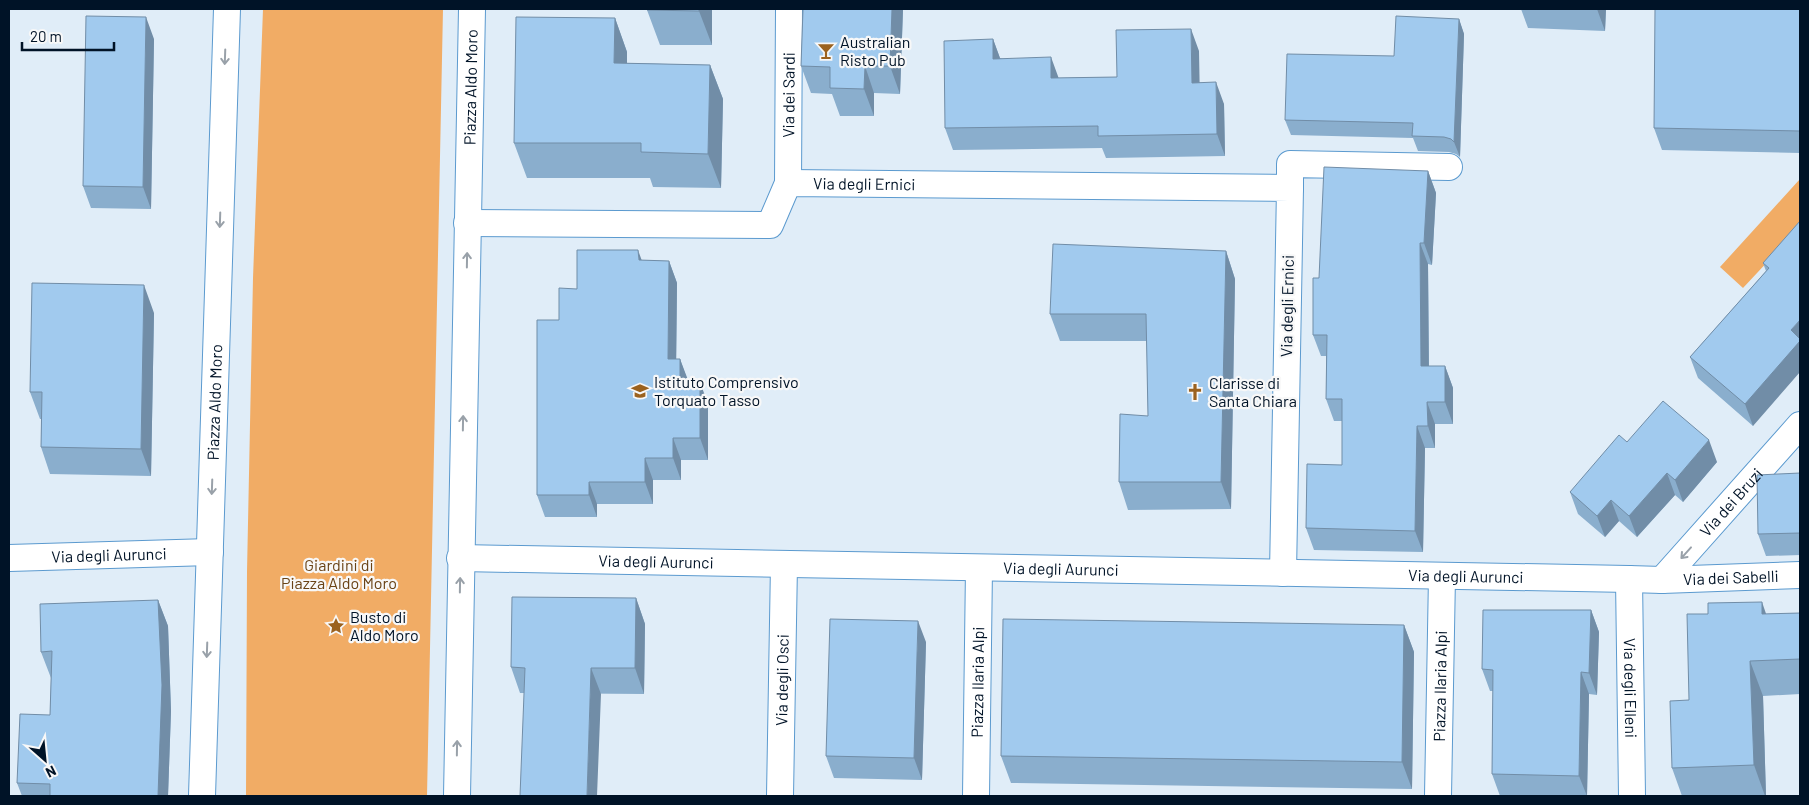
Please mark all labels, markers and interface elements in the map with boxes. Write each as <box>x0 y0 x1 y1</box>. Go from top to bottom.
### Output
scale bar <box>22 20 115 52</box>
text: 20 m <box>30 27 62 45</box>
street label: Piazza Aldo Moro <box>459 29 481 145</box>
place label: Australian Risto Pub <box>840 32 910 69</box>
bar icon: Australian Risto Pub <box>816 41 836 61</box>
one-way arrow <box>221 49 230 65</box>
street label: Via dei Sardi <box>778 52 798 138</box>
street label: Via degli Ernici <box>813 173 916 193</box>
one-way arrow <box>216 212 225 228</box>
one-way arrow <box>462 252 472 268</box>
street label: Via degli Ernici <box>1276 255 1297 357</box>
street label: Piazza Aldo Moro <box>203 344 225 461</box>
place label: Istituto Comprensivo Torquato Tasso <box>654 372 799 409</box>
place label: Clarisse di Santa Chiara <box>1209 373 1297 410</box>
school or university icon: Istituto Comprensivo Torquato Tasso <box>630 381 650 401</box>
church icon: Clarisse di Santa Chiara <box>1185 382 1205 402</box>
one-way arrow <box>459 415 468 431</box>
street label: Via dei Bruzi <box>1695 464 1766 540</box>
one-way arrow <box>207 479 216 495</box>
street label: Via degli Aurunci <box>51 543 167 566</box>
one-way arrow <box>1681 546 1692 559</box>
street label: Via degli Aurunci <box>598 550 714 572</box>
park label: Giardini di Piazza Aldo Moro <box>281 555 397 592</box>
street label: Via degli Aurunci <box>1003 558 1119 579</box>
street label: Via degli Aurunci <box>1408 565 1524 586</box>
street label: Via dei Sabelli <box>1683 566 1779 588</box>
one-way arrow <box>455 577 465 594</box>
place label: Busto di Aldo Moro <box>350 607 419 644</box>
place icon: Busto di Aldo Moro <box>326 616 346 636</box>
street label: Piazza Ilaria Alpi <box>967 626 987 738</box>
street label: Piazza Ilaria Alpi <box>1429 630 1450 742</box>
street label: Via degli Osci <box>771 634 792 726</box>
street label: Via degli Elleni <box>1621 638 1641 738</box>
one-way arrow <box>202 641 211 657</box>
north arrow <box>20 735 70 785</box>
one-way arrow <box>452 740 462 756</box>
text: N <box>43 762 59 782</box>

